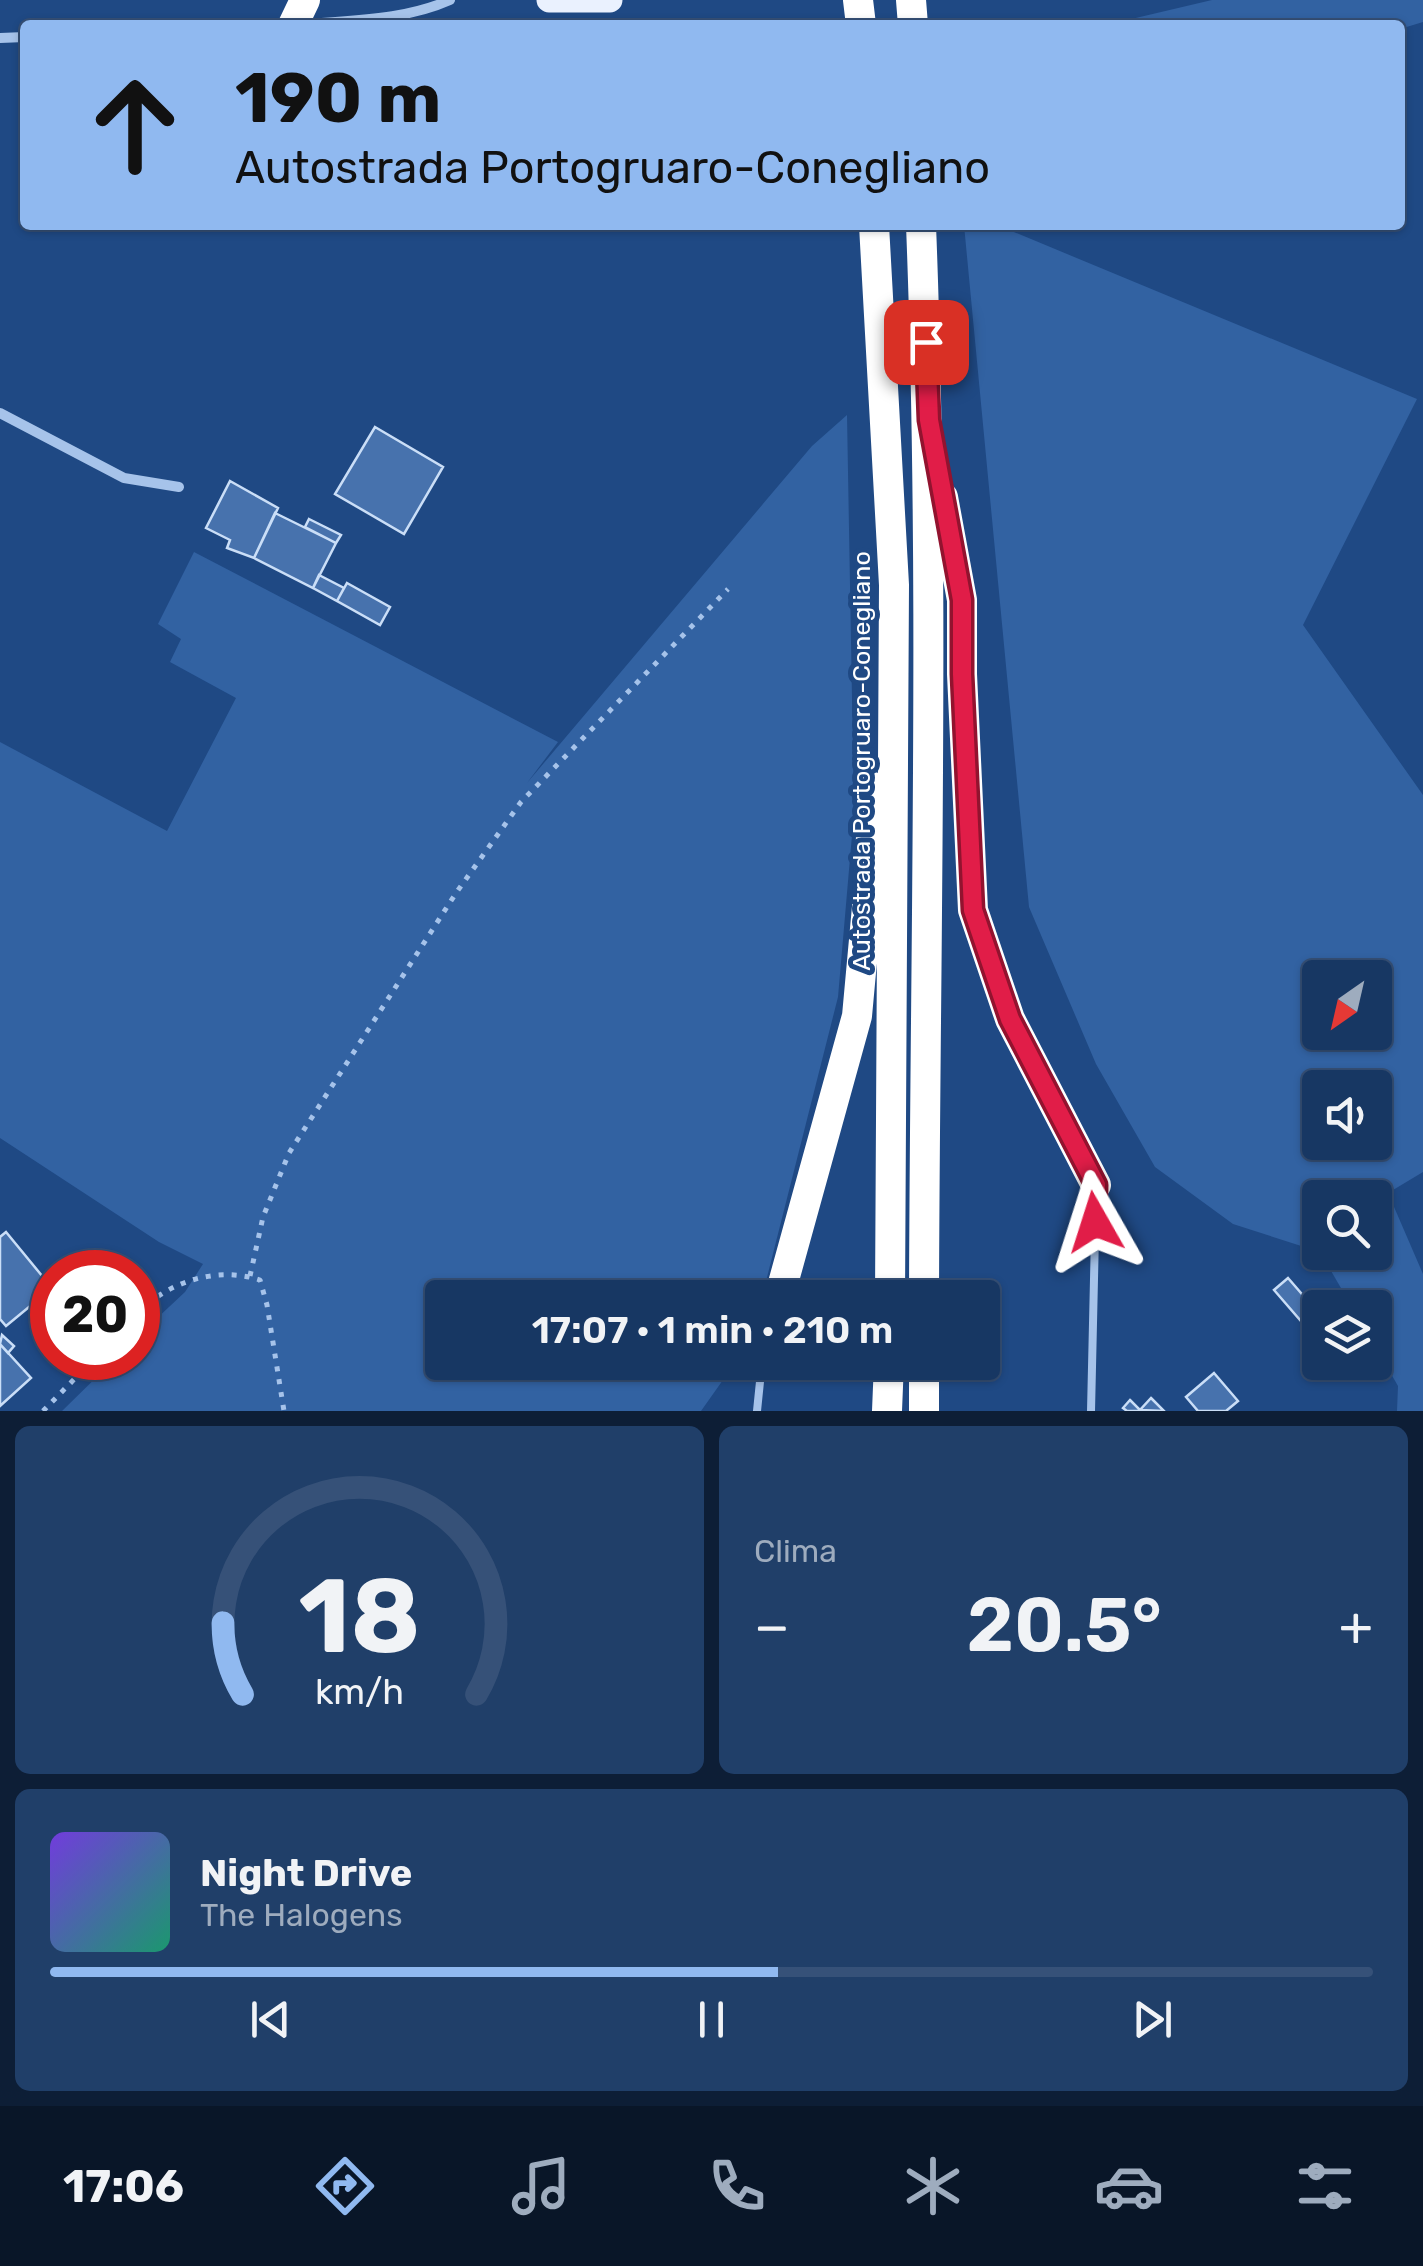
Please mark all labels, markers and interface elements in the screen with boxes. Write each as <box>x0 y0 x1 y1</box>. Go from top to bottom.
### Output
text: 190 m <box>235 57 441 140</box>
icon: ahead <box>70 60 200 190</box>
text: Autostrada Portogruaro-Conegliano <box>235 141 990 194</box>
pin <box>884 300 969 385</box>
icon: arrive <box>899 315 954 370</box>
street label: Autostrada Portogruaro-Conegliano <box>847 551 876 971</box>
north arrow <box>1302 960 1392 1050</box>
map controls <box>1302 960 1392 1380</box>
button: sound <box>1302 1070 1392 1160</box>
position arrow <box>1043 1170 1147 1274</box>
button: search <box>1302 1180 1392 1270</box>
speed limit sign: 20 <box>30 1250 160 1380</box>
button: layers <box>1302 1290 1392 1380</box>
text: 17:07 · 1 min · 210 m <box>532 1307 893 1353</box>
text: Clima <box>754 1532 837 1570</box>
text: 18 <box>298 1555 421 1678</box>
text: 20.5° <box>967 1581 1162 1670</box>
text: − <box>754 1594 790 1659</box>
text: + <box>1339 1594 1373 1659</box>
text: km/h <box>315 1671 404 1713</box>
text: Night Drive <box>200 1850 412 1896</box>
text: The Halogens <box>200 1896 403 1934</box>
icon: previous <box>243 1992 298 2047</box>
icon: pause <box>684 1992 739 2047</box>
icon: next <box>1125 1992 1180 2047</box>
icon: directions <box>310 2151 380 2221</box>
icon: music <box>506 2151 576 2221</box>
icon: phone <box>702 2151 772 2221</box>
icon: climate <box>898 2151 968 2221</box>
icon: car <box>1094 2151 1164 2221</box>
icon: filters <box>1290 2151 1360 2221</box>
text: 17:06 <box>63 2160 184 2213</box>

